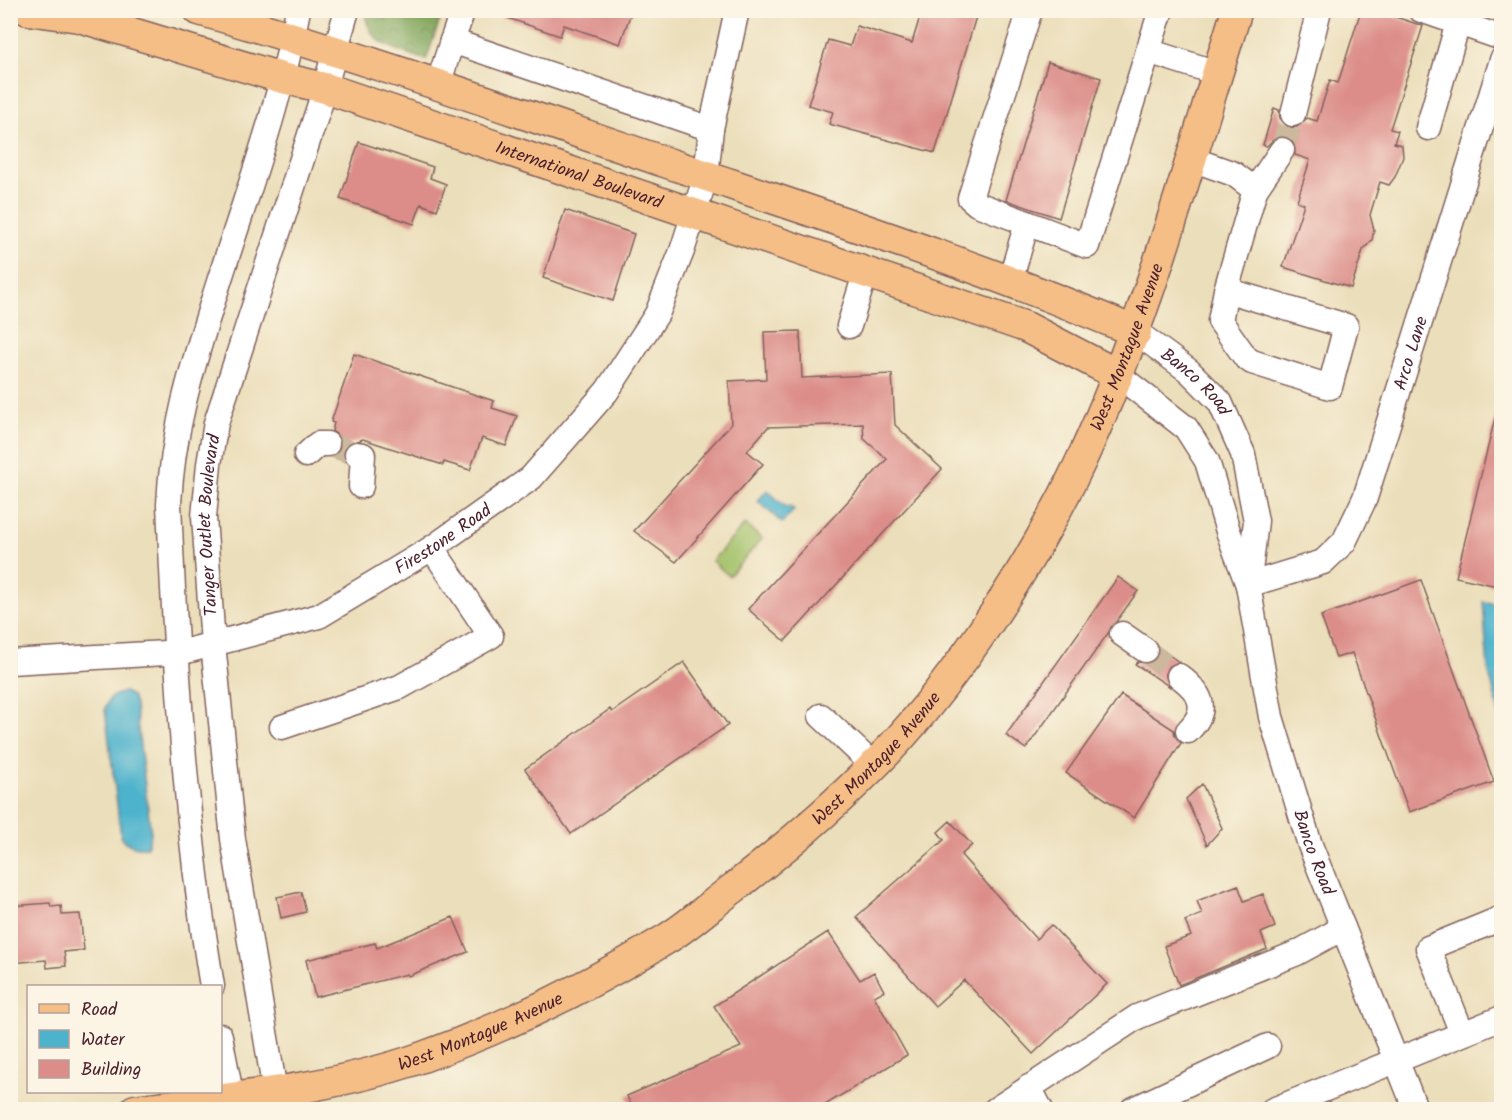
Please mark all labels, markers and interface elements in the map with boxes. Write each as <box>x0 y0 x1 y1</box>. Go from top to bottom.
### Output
street label: International Boulevard <box>491 134 667 218</box>
street label: West Montague Avenue <box>1083 260 1173 436</box>
street label: Arco Lane <box>1387 313 1437 394</box>
street label: Banco Road <box>1153 341 1238 421</box>
street label: Tanger Outlet Boulevard <box>191 431 230 617</box>
street label: Firestone Road <box>390 496 499 583</box>
street label: West Montague Avenue <box>806 686 949 833</box>
street label: Banco Road <box>1284 806 1342 901</box>
legend <box>27 985 222 1093</box>
street label: West Montague Avenue <box>394 985 569 1080</box>
text: Road <box>81 996 118 1025</box>
text: Water <box>81 1026 126 1055</box>
text: Building <box>81 1056 141 1085</box>

